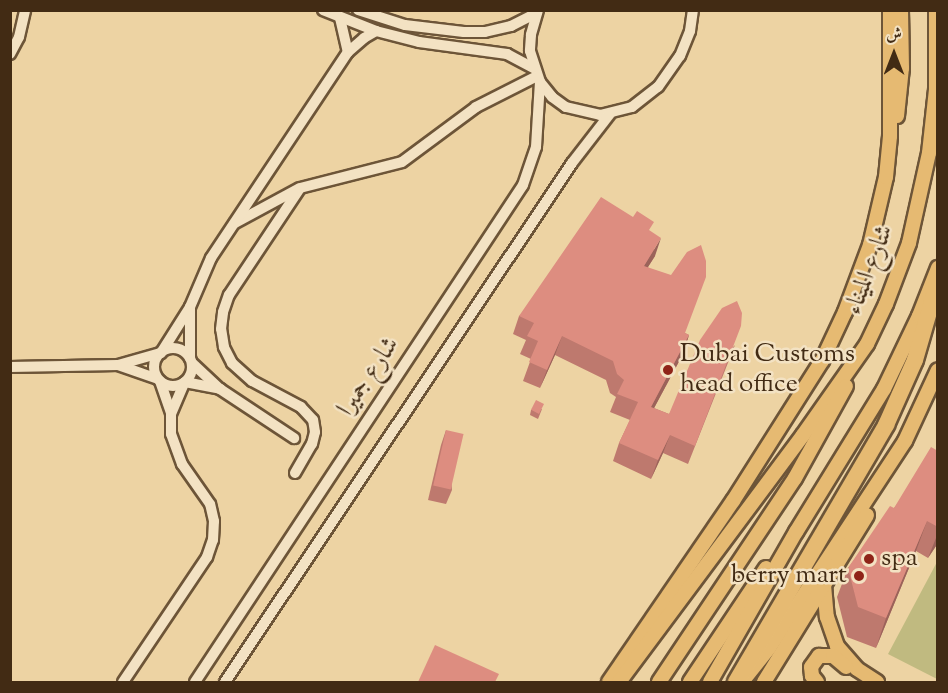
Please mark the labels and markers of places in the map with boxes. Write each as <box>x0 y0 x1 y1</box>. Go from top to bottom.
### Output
place label: Dubai Customs head office <box>680 339 855 400</box>
marker: Dubai Customs head office <box>661 363 675 377</box>
place label: spa <box>881 543 918 575</box>
marker: spa <box>862 552 876 566</box>
place label: berry mart <box>731 560 847 592</box>
marker: berry mart <box>852 569 866 583</box>

